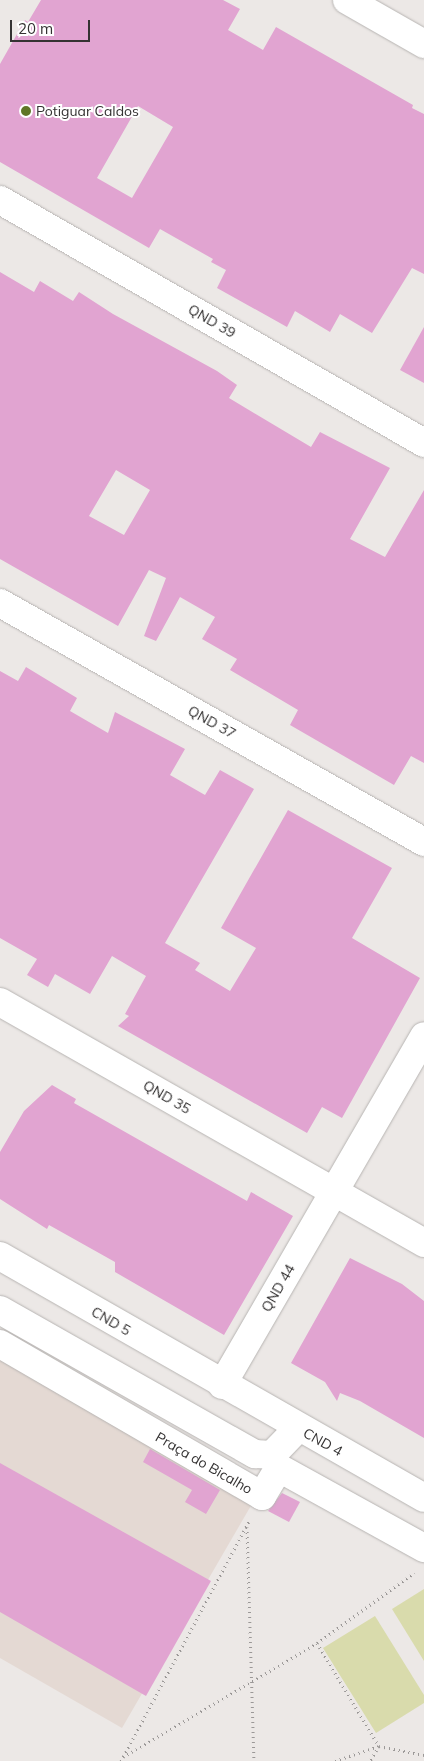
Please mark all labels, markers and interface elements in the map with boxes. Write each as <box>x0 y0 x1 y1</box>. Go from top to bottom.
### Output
scale bar <box>12 10 92 42</box>
text: 20 m <box>18 19 53 38</box>
place label: Potiguar Caldos <box>36 103 139 119</box>
marker: Potiguar Caldos <box>20 105 32 117</box>
street label: QND 39 <box>185 301 239 341</box>
street label: QND 37 <box>185 702 239 742</box>
street label: QND 35 <box>140 1077 194 1117</box>
street label: QND 44 <box>258 1261 298 1315</box>
street label: CND 5 <box>88 1303 134 1339</box>
street label: CND 4 <box>300 1424 346 1460</box>
street label: Praça do Bicalho <box>153 1428 255 1498</box>

